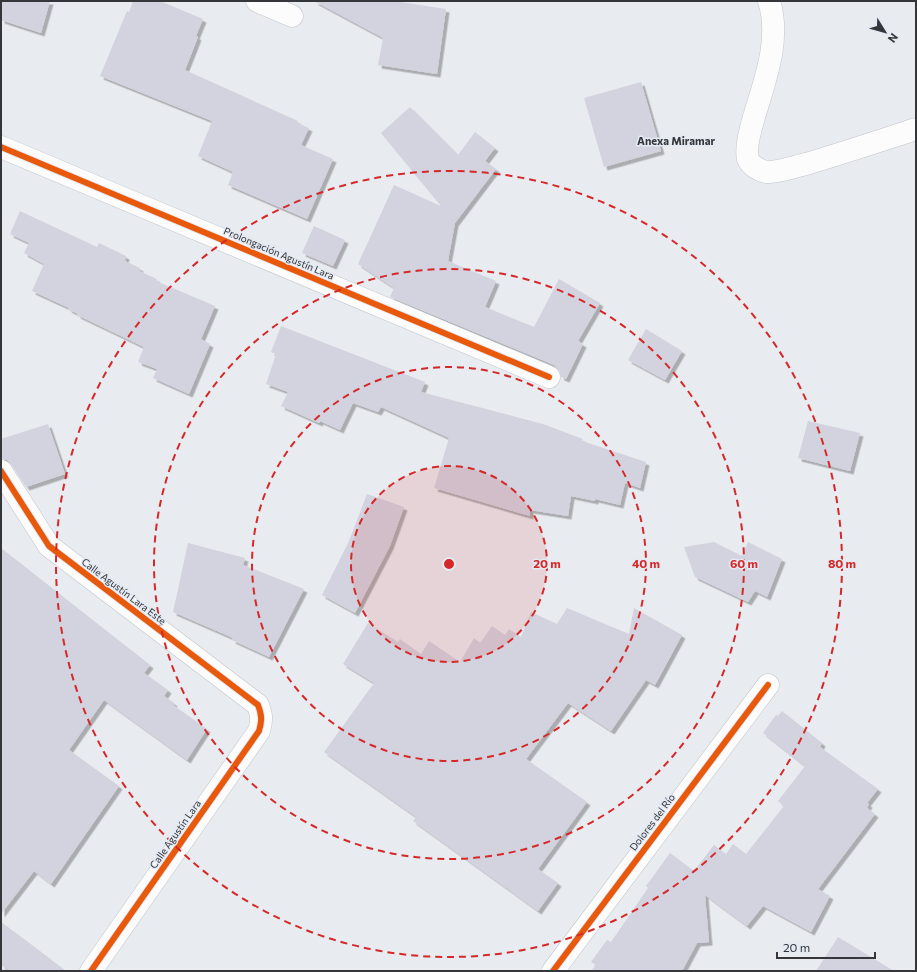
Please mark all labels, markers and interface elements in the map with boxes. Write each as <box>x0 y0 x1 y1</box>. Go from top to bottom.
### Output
north arrow <box>865 12 905 52</box>
text: N <box>886 31 901 46</box>
district label: Anexa Miramar <box>637 134 715 147</box>
street label: Prolongación Agustín Lara <box>222 224 336 282</box>
street label: Calle Agustín Lara Este <box>79 555 169 627</box>
text: 20 m <box>533 556 561 570</box>
text: 40 m <box>632 556 660 570</box>
text: 60 m <box>730 556 758 570</box>
text: 80 m <box>828 556 856 570</box>
centre of rings <box>442 557 456 571</box>
street label: Dolores del Río <box>627 791 677 853</box>
street label: Calle Agustín Lara <box>147 797 203 871</box>
scale bar <box>777 934 875 960</box>
text: 20 m <box>783 940 810 954</box>

